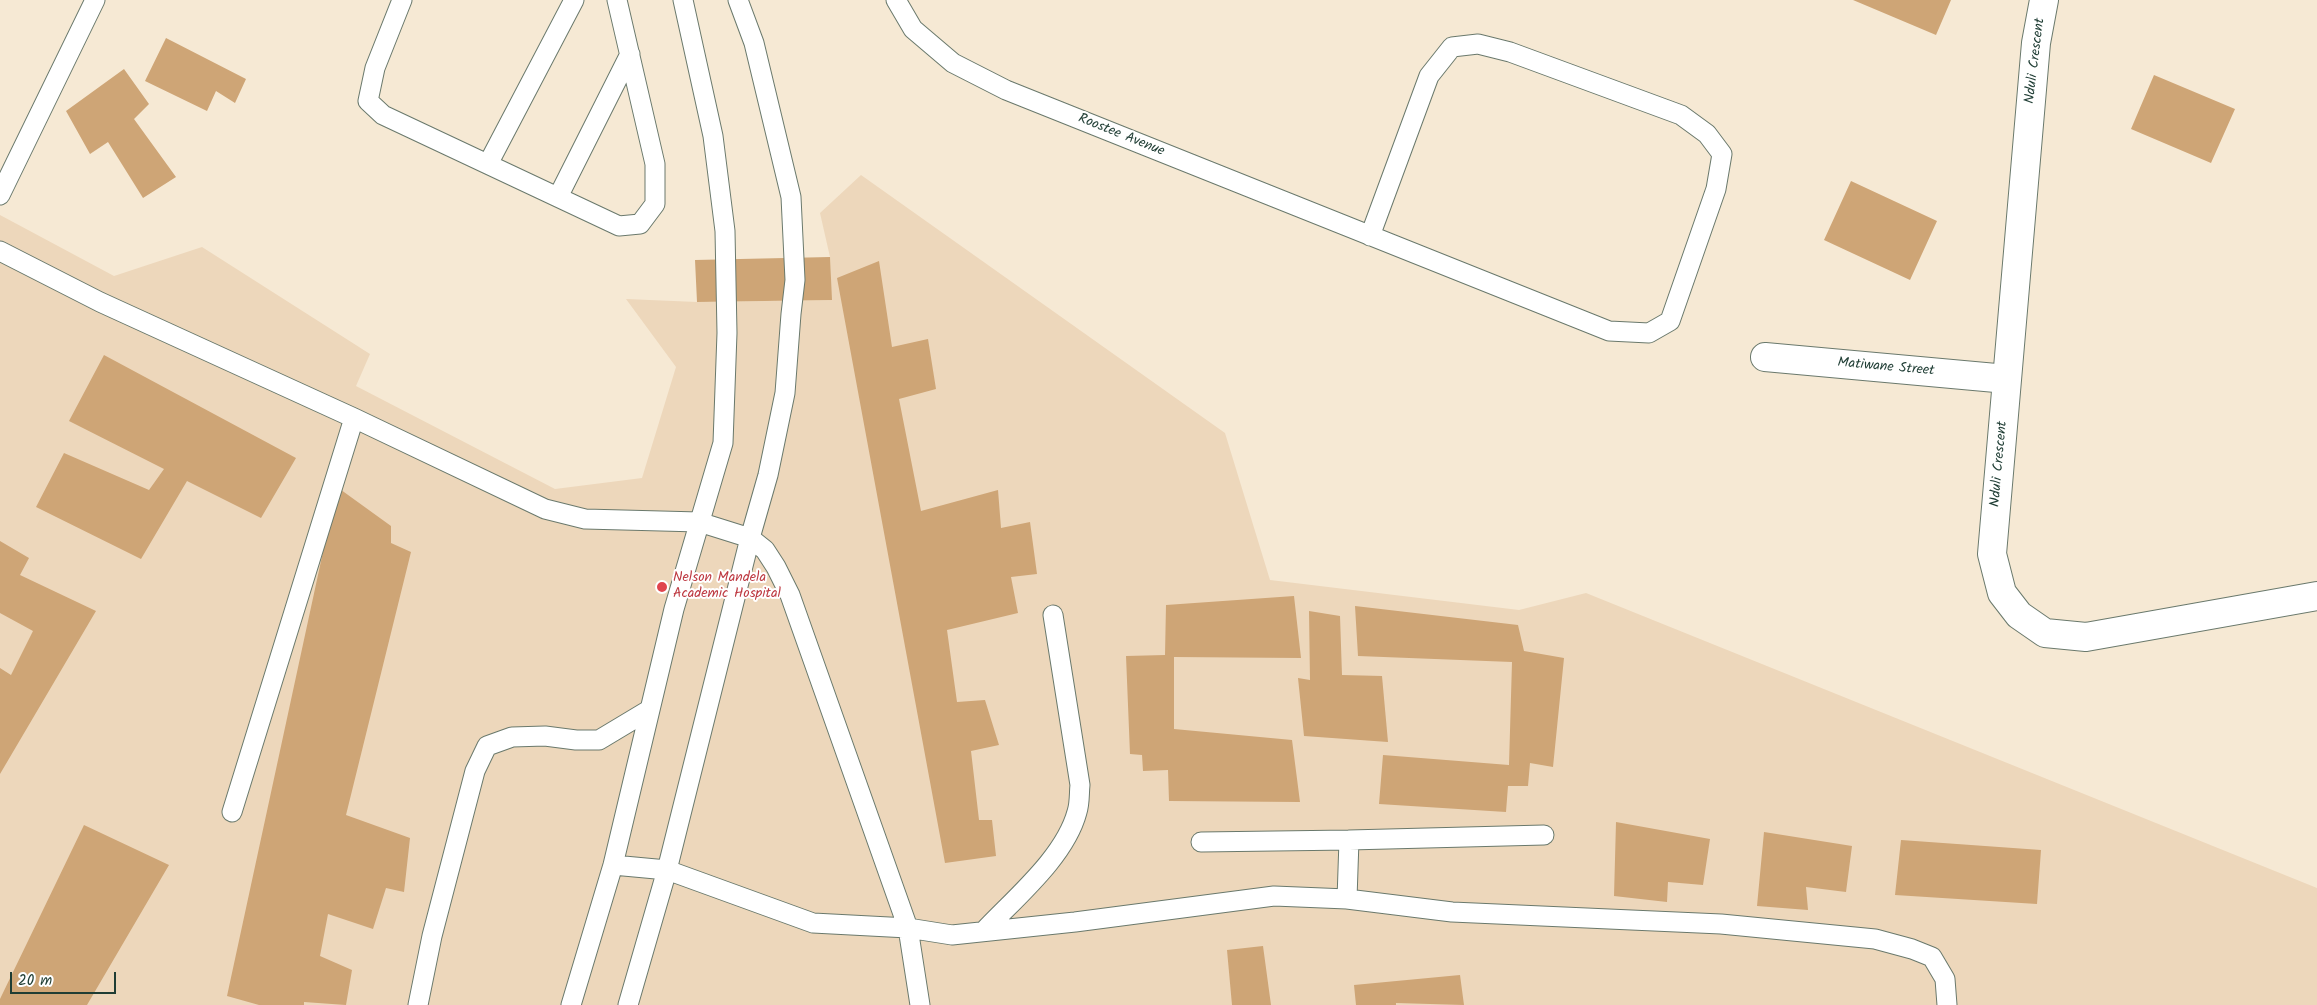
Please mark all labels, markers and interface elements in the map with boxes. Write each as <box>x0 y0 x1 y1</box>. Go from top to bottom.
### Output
street label: Nduli Crescent <box>2022 17 2050 105</box>
street label: Roostee Avenue <box>1075 111 1167 161</box>
street label: Matiwane Street <box>1837 355 1935 381</box>
street label: Nduli Crescent <box>1988 420 2012 508</box>
place label: Nelson Mandela Academic Hospital <box>673 571 781 604</box>
marker: Nelson Mandela Academic Hospital <box>655 580 669 594</box>
scale bar <box>12 962 119 994</box>
text: 20 m <box>18 969 52 993</box>

